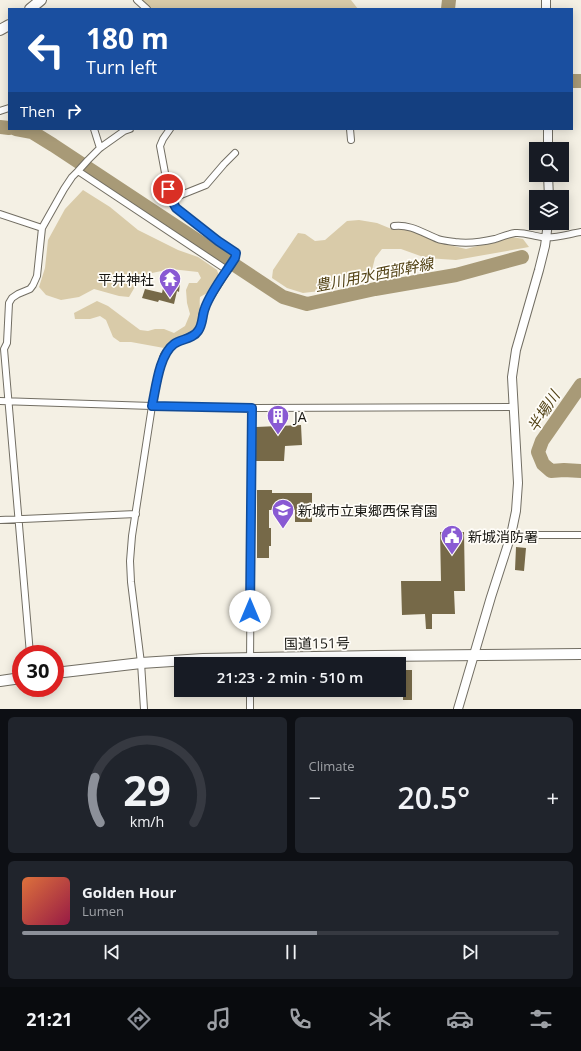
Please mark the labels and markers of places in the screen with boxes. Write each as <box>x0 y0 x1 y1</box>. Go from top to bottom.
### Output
pin <box>151 172 185 206</box>
temple icon: 平井神社 <box>157 266 183 299</box>
place label: 平井神社 <box>98 270 154 289</box>
building icon: JA <box>265 403 291 436</box>
place label: JA <box>292 407 307 426</box>
school or university icon: 新城市立東郷西保育園 <box>270 497 296 530</box>
place label: 新城市立東郷西保育園 <box>298 501 438 520</box>
public building icon: 新城消防署 <box>439 523 465 556</box>
place label: 新城消防署 <box>468 527 538 546</box>

